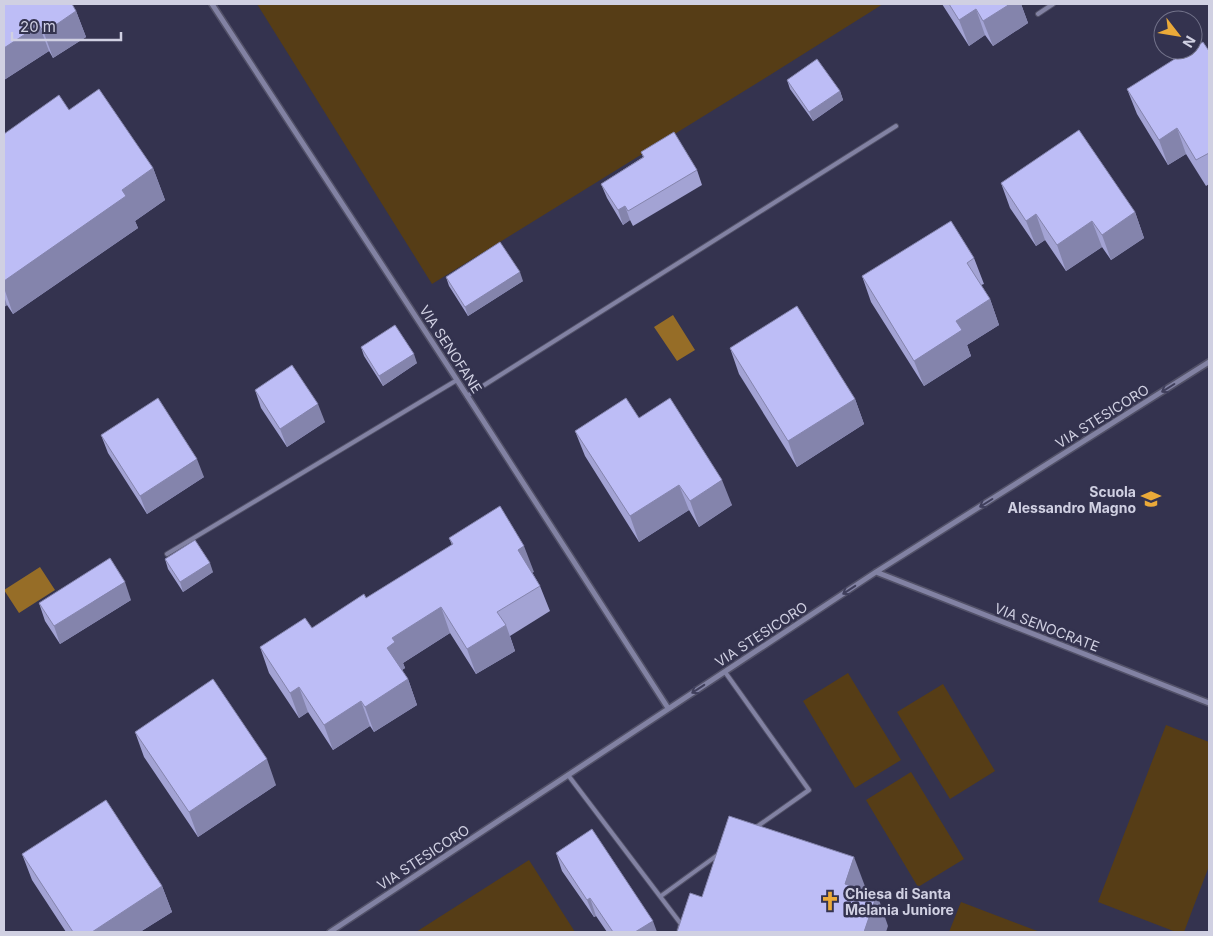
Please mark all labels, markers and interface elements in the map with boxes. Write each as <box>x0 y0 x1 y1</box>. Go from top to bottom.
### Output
scale bar <box>12 10 121 42</box>
north arrow <box>1153 10 1203 60</box>
text: 20 m <box>20 17 56 36</box>
text: N <box>1180 33 1200 51</box>
street label: VIA SENOFANE <box>416 302 486 396</box>
street label: VIA STESICORO <box>1052 380 1152 452</box>
one-way arrow <box>1161 383 1175 393</box>
place label: Scuola Alessandro Magno <box>1007 483 1136 516</box>
school or university icon: Scuola Alessandro Magno <box>1140 488 1162 510</box>
one-way arrow <box>979 497 993 508</box>
one-way arrow <box>842 585 856 595</box>
street label: VIA STESICORO <box>712 598 810 670</box>
street label: VIA SENOCRATE <box>992 599 1102 655</box>
one-way arrow <box>692 684 706 694</box>
street label: VIA STESICORO <box>374 821 472 893</box>
place label: Chiesa di Santa Melania Juniore <box>845 885 954 918</box>
church icon: Chiesa di Santa Melania Juniore <box>819 890 841 912</box>

